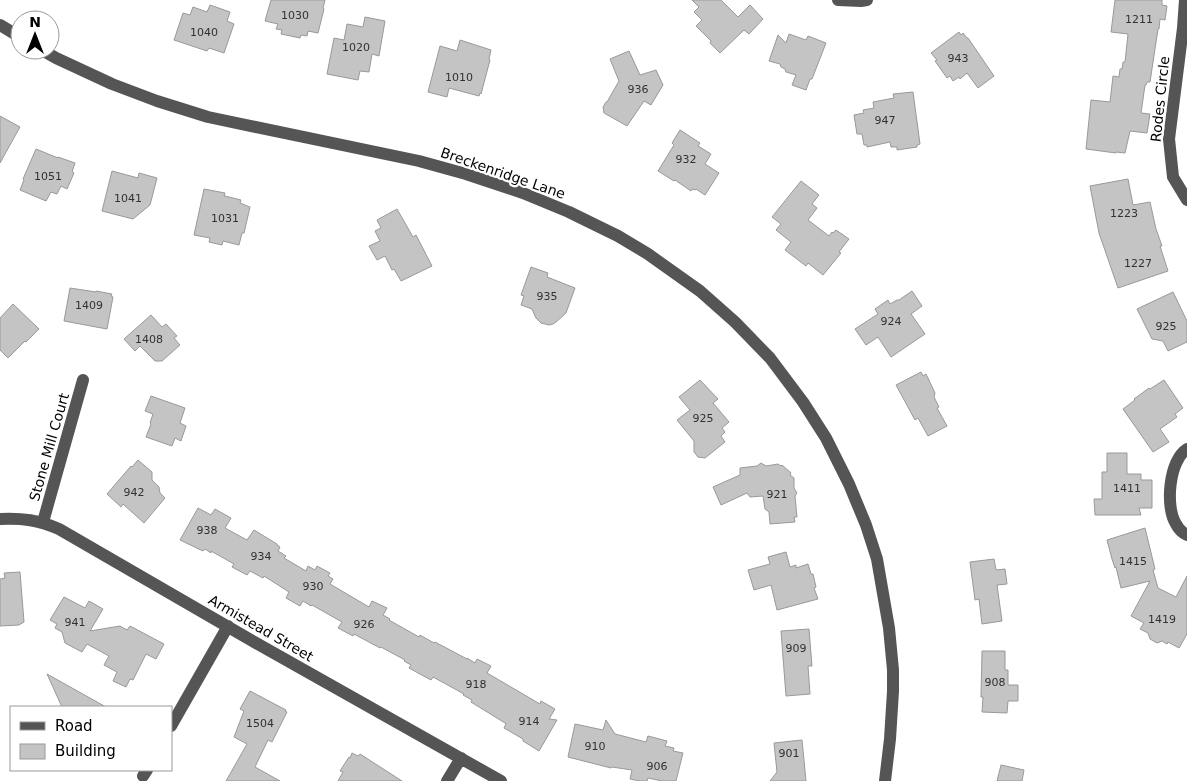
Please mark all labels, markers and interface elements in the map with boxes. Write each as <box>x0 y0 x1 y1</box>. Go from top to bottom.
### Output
house number: 1030 <box>281 9 309 22</box>
north arrow <box>10 10 60 60</box>
house number: 1211 <box>1125 13 1153 26</box>
text: N <box>29 14 41 30</box>
house number: 1040 <box>190 26 218 39</box>
house number: 1020 <box>342 41 370 54</box>
house number: 943 <box>948 52 969 65</box>
street label: Rodes Circle <box>1148 55 1172 143</box>
house number: 1010 <box>445 71 473 84</box>
house number: 936 <box>628 83 649 96</box>
house number: 947 <box>875 114 896 127</box>
street label: Breckenridge Lane <box>439 144 567 202</box>
house number: 932 <box>676 153 697 166</box>
house number: 1051 <box>34 170 62 183</box>
house number: 1041 <box>114 192 142 205</box>
house number: 1223 <box>1110 207 1138 220</box>
house number: 1031 <box>211 212 239 225</box>
house number: 1227 <box>1124 257 1152 270</box>
house number: 935 <box>537 290 558 303</box>
house number: 1409 <box>75 299 103 312</box>
house number: 924 <box>881 315 902 328</box>
house number: 925 <box>1156 320 1177 333</box>
house number: 1408 <box>135 333 163 346</box>
street label: Stone Mill Court <box>26 391 72 503</box>
house number: 925 <box>693 412 714 425</box>
house number: 1411 <box>1113 482 1141 495</box>
house number: 942 <box>124 486 145 499</box>
house number: 921 <box>767 488 788 501</box>
house number: 938 <box>197 524 218 537</box>
house number: 934 <box>251 550 272 563</box>
house number: 1415 <box>1119 555 1147 568</box>
house number: 930 <box>303 580 324 593</box>
street label: Armistead Street <box>206 591 317 665</box>
house number: 1419 <box>1148 613 1176 626</box>
house number: 941 <box>65 616 86 629</box>
house number: 926 <box>354 618 375 631</box>
house number: 909 <box>786 642 807 655</box>
house number: 908 <box>985 676 1006 689</box>
house number: 918 <box>466 678 487 691</box>
legend <box>10 706 172 771</box>
house number: 914 <box>519 715 540 728</box>
text: Road <box>55 717 93 735</box>
house number: 1504 <box>246 717 274 730</box>
house number: 910 <box>585 740 606 753</box>
text: Building <box>55 742 116 760</box>
house number: 901 <box>779 747 800 760</box>
house number: 906 <box>647 760 668 773</box>

